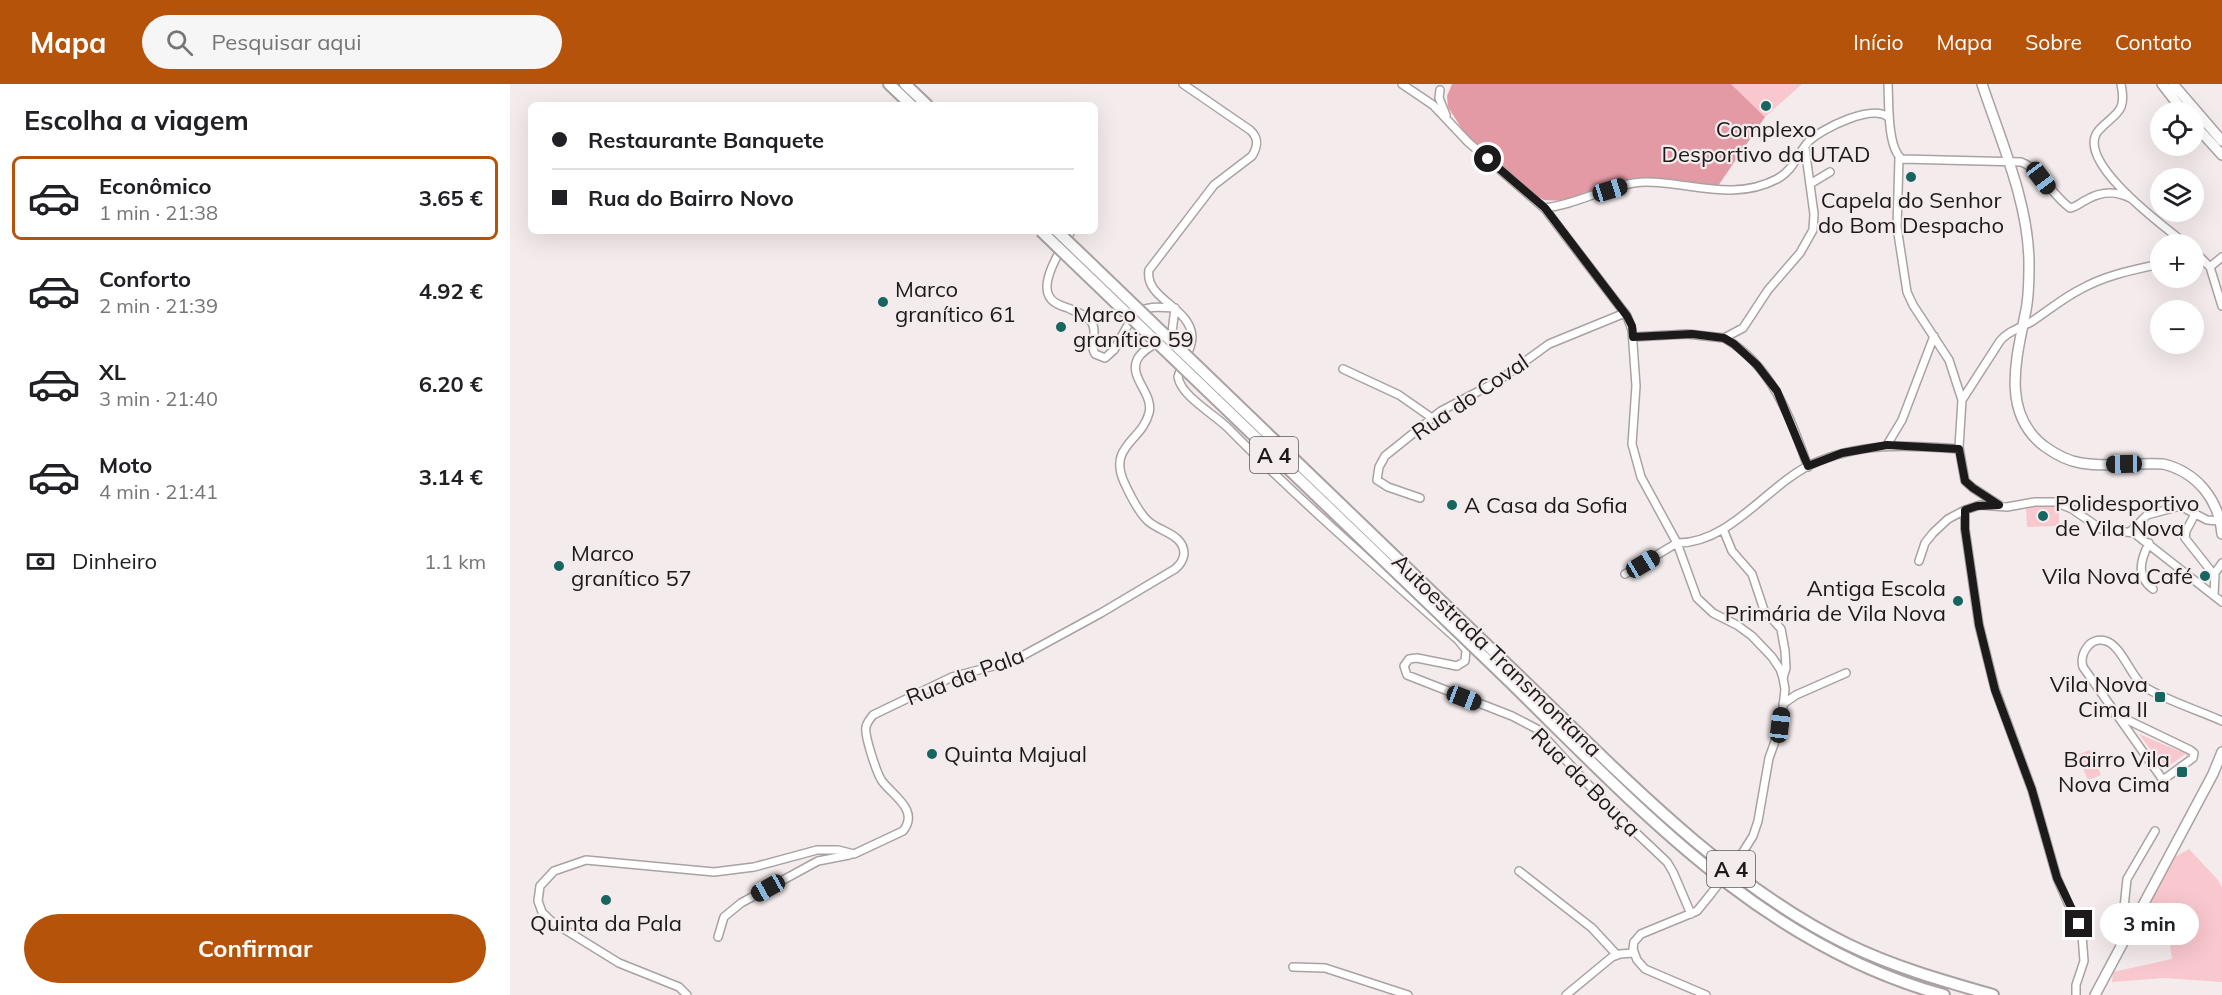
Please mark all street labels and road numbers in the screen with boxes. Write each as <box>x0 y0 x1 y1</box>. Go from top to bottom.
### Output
street label: Rua do Coval <box>1406 348 1534 446</box>
road number: A 4 <box>1250 437 1298 473</box>
street label: Autoestrada Transmontana <box>1386 547 1608 763</box>
street label: Rua da Pala <box>902 641 1028 711</box>
street label: Rua da Bouça <box>1525 721 1647 843</box>
road number: A 4 <box>1707 851 1755 887</box>

